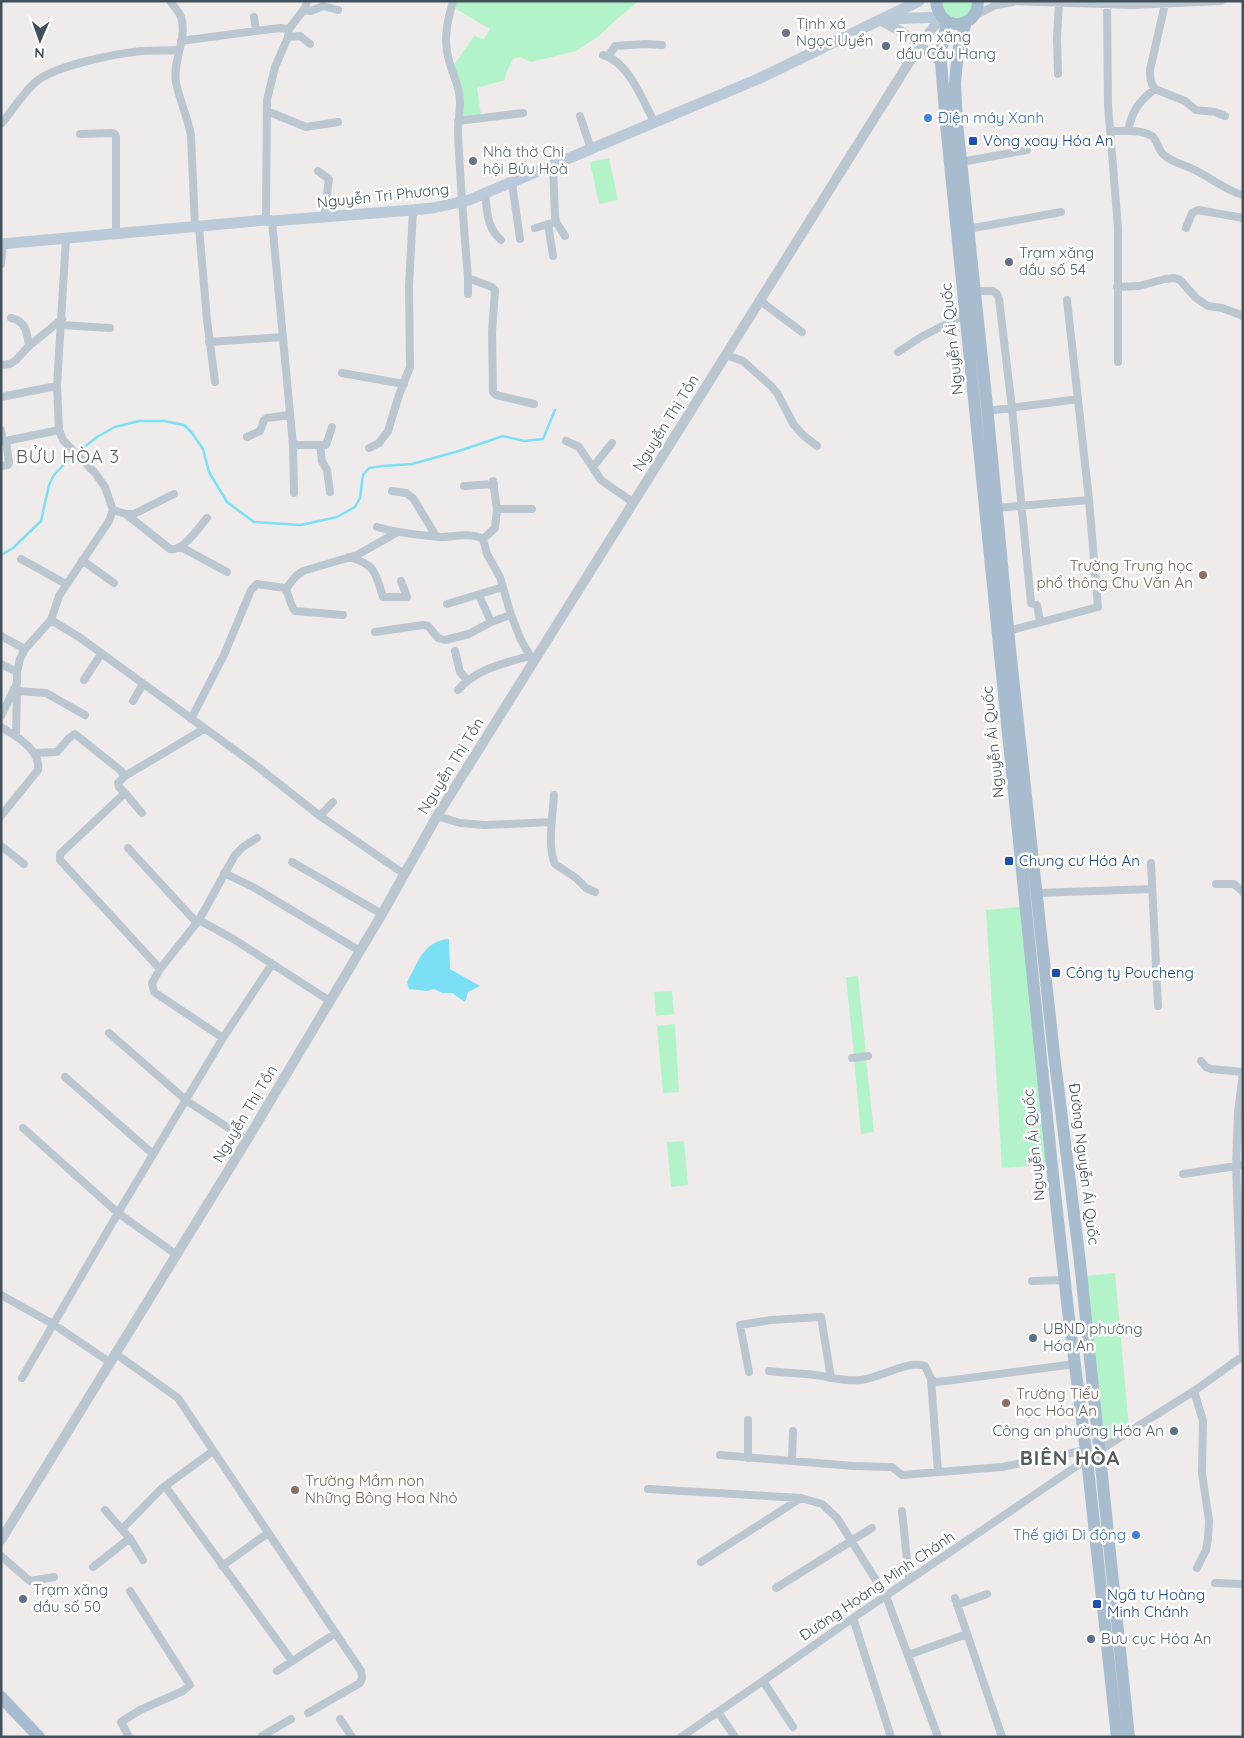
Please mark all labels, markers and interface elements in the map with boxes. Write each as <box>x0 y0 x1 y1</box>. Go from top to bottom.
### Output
place label: Tịnh xá Ngọc Uyển <box>796 14 874 50</box>
north arrow <box>15 15 65 65</box>
marker: Tịnh xá Ngọc Uyển <box>780 27 792 39</box>
place label: Trạm xăng dầu Cầu Hang <box>896 27 996 63</box>
marker: Trạm xăng dầu Cầu Hang <box>880 40 892 52</box>
text: N <box>34 44 45 62</box>
place label: Điện máy Xanh <box>938 108 1044 127</box>
marker: Điện máy Xanh <box>922 112 934 124</box>
place label: Vòng xoay Hóa An <box>983 131 1113 150</box>
marker: Vòng xoay Hóa An <box>967 135 979 147</box>
place label: Nhà thờ Chi hội Bửu Hoà <box>483 142 568 178</box>
marker: Nhà thờ Chi hội Bửu Hoà <box>467 155 479 167</box>
street label: Nguyễn Tri Phương <box>316 179 450 212</box>
place label: Trạm xăng dầu số 54 <box>1019 243 1094 279</box>
marker: Trạm xăng dầu số 54 <box>1003 256 1015 268</box>
street label: Nguyễn Ái Quốc <box>936 282 967 396</box>
street label: Nguyễn Thị Tồn <box>628 371 703 474</box>
district label: BỬU HÒA 3 <box>16 445 120 468</box>
place label: Trường Trung học phổ thông Chu Văn An <box>1036 556 1193 592</box>
marker: Trường Trung học phổ thông Chu Văn An <box>1197 569 1209 581</box>
street label: Nguyễn Ái Quốc <box>977 685 1008 799</box>
street label: Nguyễn Thị Tồn <box>413 714 488 817</box>
place label: Chung cư Hóa An <box>1019 851 1140 870</box>
marker: Chung cư Hóa An <box>1003 855 1015 867</box>
place label: Công ty Poucheng <box>1066 963 1194 982</box>
marker: Công ty Poucheng <box>1050 967 1062 979</box>
street label: Nguyễn Thị Tồn <box>208 1062 281 1166</box>
street label: Đường Nguyễn Ái Quốc <box>1065 1082 1104 1246</box>
street label: Nguyễn Ái Quốc <box>1018 1088 1049 1202</box>
place label: UBND phường Hóa An <box>1043 1319 1143 1355</box>
marker: UBND phường Hóa An <box>1027 1332 1039 1344</box>
place label: Trường Tiểu học Hóa An <box>1016 1384 1099 1420</box>
marker: Trường Tiểu học Hóa An <box>1000 1397 1012 1409</box>
place label: Công an phường Hóa An <box>992 1421 1164 1440</box>
marker: Công an phường Hóa An <box>1168 1425 1180 1437</box>
district label: BIÊN HÒA <box>1020 1445 1120 1470</box>
place label: Trường Mầm non Những Bông Hoa Nhỏ <box>305 1471 458 1507</box>
marker: Trường Mầm non Những Bông Hoa Nhỏ <box>289 1484 301 1496</box>
place label: Thế giới Di động <box>1013 1525 1126 1544</box>
street label: Đường Hoàng Minh Chánh <box>796 1527 958 1645</box>
marker: Thế giới Di động <box>1130 1529 1142 1541</box>
place label: Trạm xăng dầu số 50 <box>33 1580 108 1616</box>
place label: Ngã tư Hoàng Minh Chánh <box>1107 1585 1205 1621</box>
marker: Trạm xăng dầu số 50 <box>17 1593 29 1605</box>
marker: Ngã tư Hoàng Minh Chánh <box>1091 1598 1103 1610</box>
place label: Bưu cục Hóa An <box>1101 1629 1212 1648</box>
marker: Bưu cục Hóa An <box>1085 1633 1097 1645</box>

